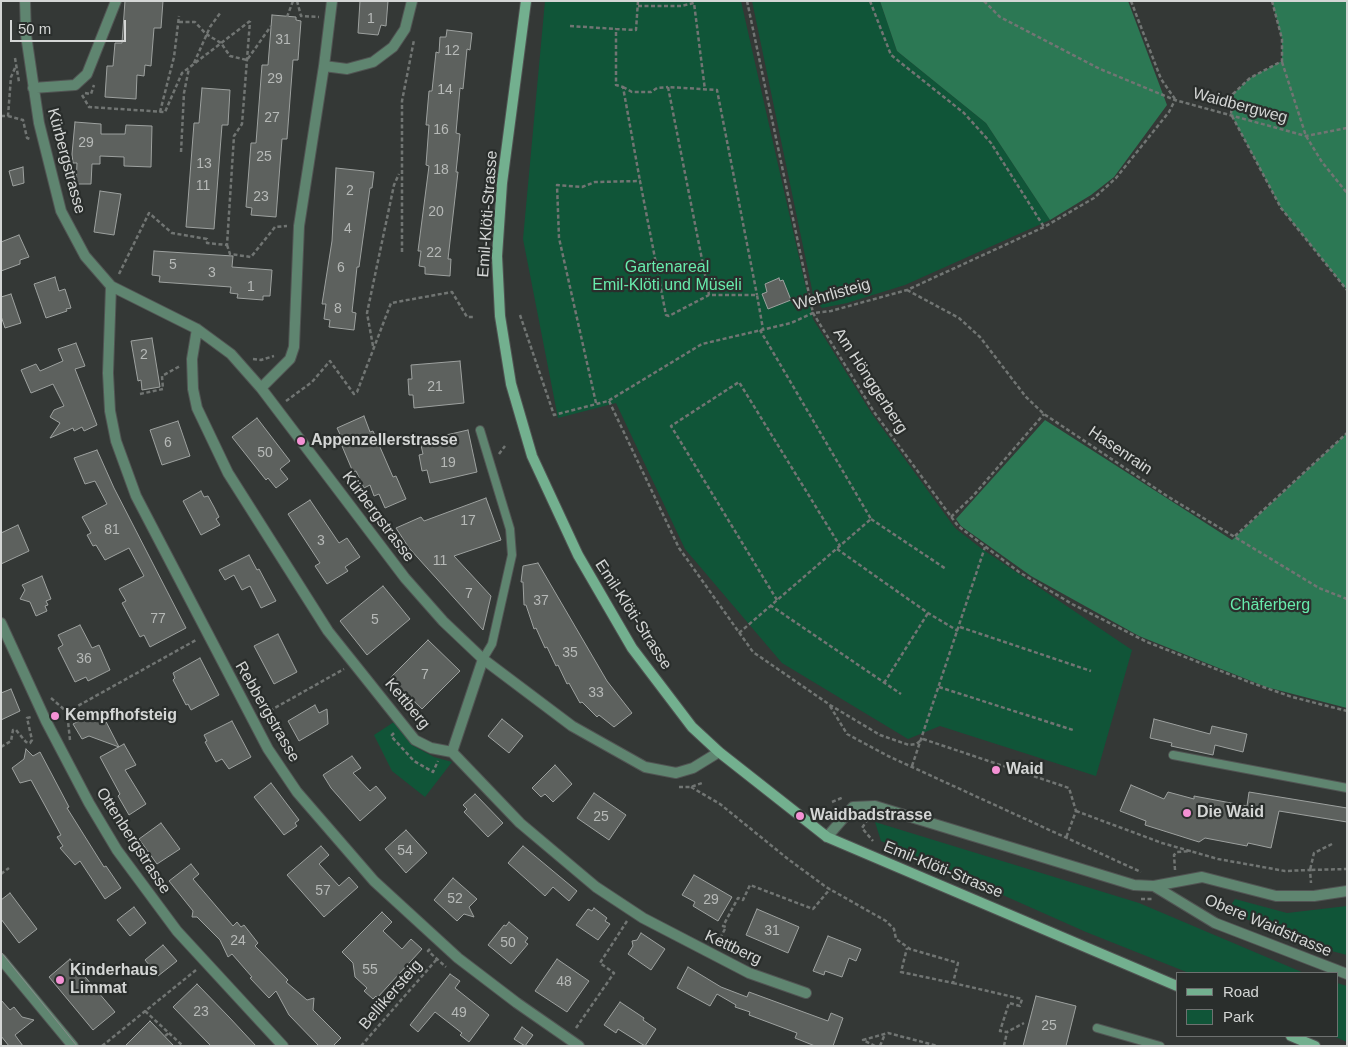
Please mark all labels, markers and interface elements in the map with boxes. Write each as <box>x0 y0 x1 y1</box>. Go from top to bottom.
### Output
scale bar <box>12 10 129 42</box>
house number: 1 <box>367 11 375 27</box>
text: 50 m <box>18 20 51 37</box>
house number: 31 <box>275 32 291 48</box>
house number: 12 <box>444 43 460 59</box>
house number: 29 <box>267 71 283 87</box>
house number: 14 <box>437 82 453 98</box>
street label: Waidbergweg <box>1191 84 1289 128</box>
street label: Kürbergstrasse <box>43 106 89 216</box>
house number: 27 <box>264 110 280 126</box>
house number: 16 <box>433 122 449 138</box>
house number: 29 <box>78 135 94 151</box>
house number: 25 <box>256 149 272 165</box>
street label: Emil-Klöti-Strasse <box>474 150 502 278</box>
house number: 13 <box>196 156 212 172</box>
house number: 18 <box>433 162 449 178</box>
house number: 11 <box>196 178 210 194</box>
house number: 2 <box>346 183 354 199</box>
house number: 23 <box>253 189 269 205</box>
house number: 20 <box>428 204 444 220</box>
house number: 4 <box>344 221 352 237</box>
house number: 22 <box>426 245 442 261</box>
house number: 5 <box>169 257 177 273</box>
park label: Gartenareal Emil-Klöti und Müseli <box>592 258 742 296</box>
house number: 6 <box>337 260 345 276</box>
house number: 3 <box>208 265 216 281</box>
street label: Wehrlisteig <box>791 275 873 315</box>
house number: 1 <box>247 279 255 295</box>
house number: 8 <box>334 301 342 317</box>
street label: Am Hönggerberg <box>829 325 911 437</box>
house number: 2 <box>140 347 148 363</box>
house number: 21 <box>427 379 443 395</box>
street label: Hasenrain <box>1084 423 1156 479</box>
place label: Appenzellerstrasse <box>311 431 458 451</box>
house number: 6 <box>164 435 172 451</box>
marker: Appenzellerstrasse <box>295 435 307 447</box>
house number: 50 <box>257 445 273 461</box>
house number: 19 <box>440 455 456 471</box>
street label: Kürbergstrasse <box>338 468 418 566</box>
house number: 17 <box>460 513 476 529</box>
house number: 81 <box>104 522 120 538</box>
house number: 3 <box>317 533 325 549</box>
house number: 11 <box>433 553 447 569</box>
street label: Emil-Klöti-Strasse <box>590 556 676 674</box>
house number: 7 <box>465 586 473 602</box>
house number: 37 <box>533 593 549 609</box>
park label: Chäferberg <box>1230 596 1310 616</box>
house number: 77 <box>150 611 166 627</box>
house number: 5 <box>371 612 379 628</box>
house number: 35 <box>562 645 578 661</box>
house number: 36 <box>76 651 92 667</box>
street label: Rebbergstrasse <box>230 658 304 766</box>
house number: 7 <box>421 667 429 683</box>
street label: Kettberg <box>380 675 434 733</box>
house number: 33 <box>588 685 604 701</box>
place label: Kempfhofsteig <box>65 706 177 726</box>
marker: Kempfhofsteig <box>49 710 61 722</box>
place label: Waid <box>1006 760 1044 780</box>
marker: Waid <box>990 764 1002 776</box>
street label: Ottenbergstrasse <box>92 784 174 898</box>
place label: Die Waid <box>1197 803 1264 823</box>
place label: Waidbadstrasse <box>810 806 932 826</box>
marker: Die Waid <box>1181 807 1193 819</box>
house number: 25 <box>593 809 609 825</box>
marker: Waidbadstrasse <box>794 810 806 822</box>
street label: Emil-Klöti-Strasse <box>880 837 1006 903</box>
house number: 54 <box>397 843 413 859</box>
house number: 57 <box>315 883 331 899</box>
house number: 52 <box>447 891 463 907</box>
street label: Obere Waidstrasse <box>1201 891 1335 961</box>
house number: 29 <box>703 892 719 908</box>
house number: 31 <box>764 923 780 939</box>
street label: Kettberg <box>702 927 764 969</box>
house number: 24 <box>230 933 246 949</box>
house number: 50 <box>500 935 516 951</box>
street label: Bellikersteig <box>355 956 427 1034</box>
place label: Kinderhaus Limmat <box>70 961 158 999</box>
house number: 55 <box>362 962 378 978</box>
legend <box>1176 972 1338 1037</box>
marker: Kinderhaus Limmat <box>54 974 66 986</box>
house number: 48 <box>556 974 572 990</box>
text: Road <box>1223 983 1259 1000</box>
house number: 23 <box>193 1004 209 1020</box>
house number: 49 <box>451 1005 467 1021</box>
text: Park <box>1223 1008 1254 1025</box>
house number: 25 <box>1041 1018 1057 1034</box>

